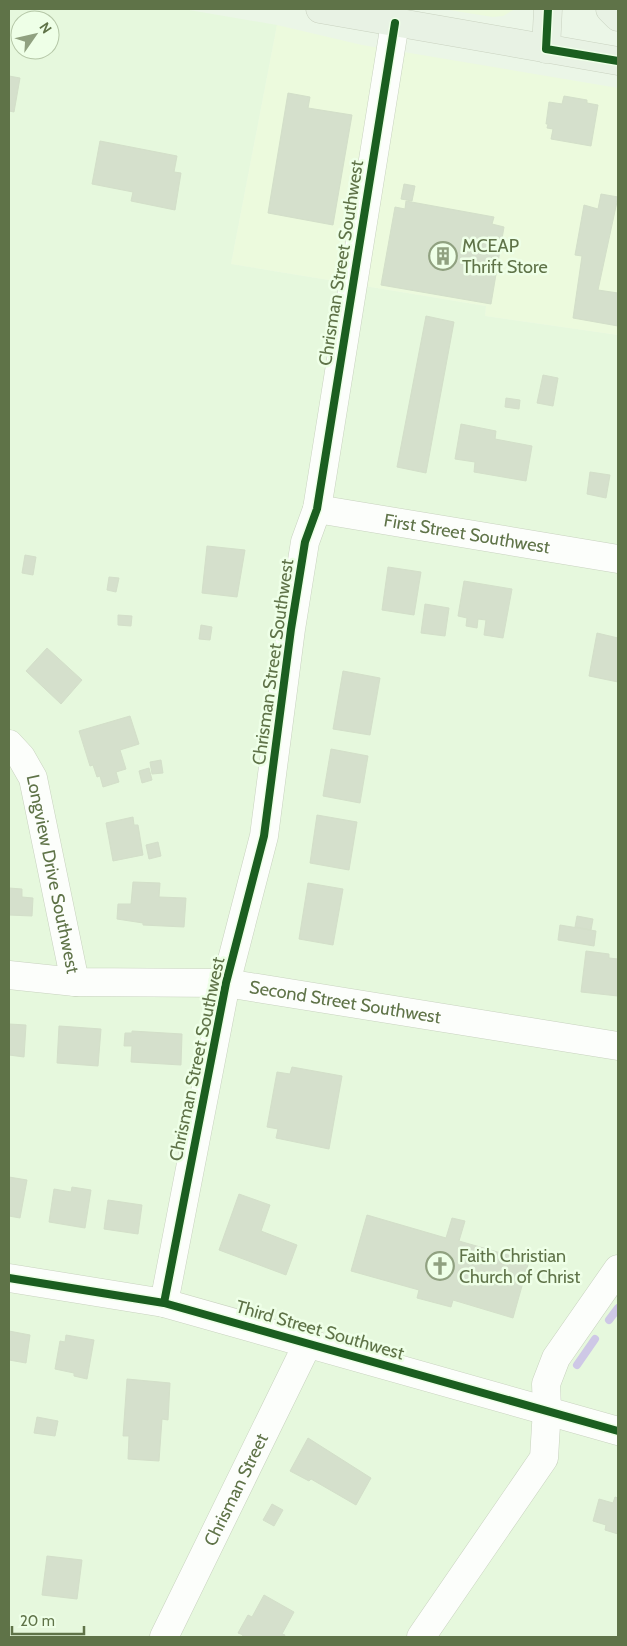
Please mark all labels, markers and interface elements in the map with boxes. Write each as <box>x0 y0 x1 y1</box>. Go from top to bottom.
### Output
north arrow <box>10 10 60 60</box>
text: N <box>36 19 56 37</box>
street label: Chrisman Street Southwest <box>314 159 368 367</box>
place label: MCEAP Thrift Store <box>462 235 548 278</box>
building icon: MCEAP Thrift Store <box>428 241 458 271</box>
street label: First Street Southwest <box>382 509 552 559</box>
street label: Chrisman Street Southwest <box>248 558 298 766</box>
street label: Longview Drive Southwest <box>22 773 84 976</box>
street label: Chrisman Street Southwest <box>165 955 229 1163</box>
street label: Second Street Southwest <box>248 976 442 1028</box>
place label: Faith Christian Church of Christ <box>459 1245 580 1288</box>
church icon: Faith Christian Church of Christ <box>425 1251 455 1281</box>
street label: Third Street Southwest <box>233 1295 407 1365</box>
street label: Chrisman Street <box>199 1430 273 1550</box>
scale bar <box>12 1604 85 1636</box>
text: 20 m <box>20 1612 55 1630</box>

